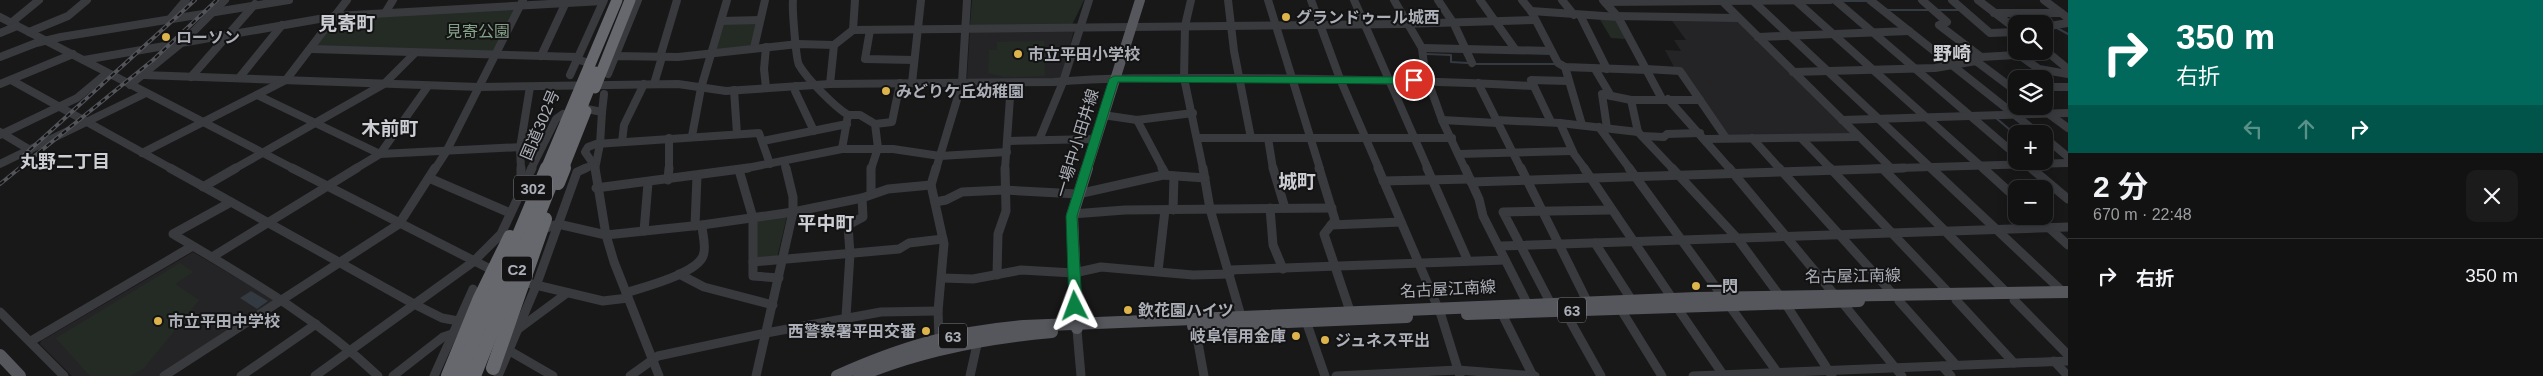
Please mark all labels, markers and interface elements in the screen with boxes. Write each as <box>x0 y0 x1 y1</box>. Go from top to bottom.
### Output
place label: グランドゥール城西 <box>1296 8 1440 26</box>
marker: グランドゥール城西 <box>1280 11 1292 23</box>
district label: 見寄町 <box>318 13 376 34</box>
map controls <box>2008 15 2053 225</box>
button: search <box>2008 15 2053 60</box>
text: 350 m <box>2176 17 2275 56</box>
icon: right <box>2093 20 2158 85</box>
park label: 見寄公園 <box>446 23 510 40</box>
place label: ローソン <box>176 29 240 46</box>
marker: ローソン <box>160 31 172 43</box>
district label: 野崎 <box>1933 43 1971 64</box>
place label: 市立平田小学校 <box>1028 46 1140 63</box>
marker: 市立平田小学校 <box>1012 48 1024 60</box>
pin <box>1393 59 1435 101</box>
text: 右折 <box>2176 64 2220 89</box>
icon: arrive <box>1400 66 1428 94</box>
button: layers <box>2008 70 2053 115</box>
place label: みどりケ丘幼稚園 <box>896 83 1024 100</box>
marker: みどりケ丘幼稚園 <box>880 85 892 97</box>
street label: 国道302号 <box>518 87 562 163</box>
street label: 一場中小田井線 <box>1052 87 1102 199</box>
icon: left <box>2239 115 2267 143</box>
icon: ahead <box>2292 115 2320 143</box>
icon: right <box>2345 115 2373 143</box>
district label: 木前町 <box>361 118 419 139</box>
button: + <box>2008 125 2053 170</box>
district label: 丸野二丁目 <box>20 152 110 172</box>
text: 2 分 <box>2093 170 2148 203</box>
button: close <box>2466 170 2518 222</box>
district label: 城町 <box>1278 171 1316 192</box>
road number: 302 <box>514 176 552 200</box>
button: − <box>2008 180 2053 225</box>
text: 670 m · 22:48 <box>2093 206 2192 223</box>
district label: 平中町 <box>797 213 855 234</box>
road number: C2 <box>502 256 532 282</box>
icon: right <box>2093 262 2121 290</box>
text: 350 m <box>2465 265 2518 286</box>
street label: 名古屋江南線 <box>1805 267 1901 285</box>
text: 右折 <box>2136 268 2174 289</box>
street label: 名古屋江南線 <box>1400 278 1496 300</box>
place label: 一閃 <box>1706 278 1738 295</box>
position arrow <box>1048 279 1100 331</box>
marker: 一閃 <box>1690 280 1702 292</box>
road number: 63 <box>1558 298 1586 322</box>
place label: 欽花園ハイツ <box>1138 302 1234 319</box>
marker: 欽花園ハイツ <box>1122 304 1134 316</box>
place label: 市立平田中学校 <box>168 313 280 330</box>
marker: 市立平田中学校 <box>152 315 164 327</box>
place label: 西警察署平田交番 <box>788 323 916 340</box>
road number: 63 <box>939 324 967 348</box>
marker: 西警察署平田交番 <box>920 325 932 337</box>
place label: 岐阜信用金庫 <box>1190 327 1286 345</box>
marker: 岐阜信用金庫 <box>1290 330 1302 342</box>
place label: ジュネス平出 <box>1335 332 1430 349</box>
marker: ジュネス平出 <box>1319 334 1331 346</box>

